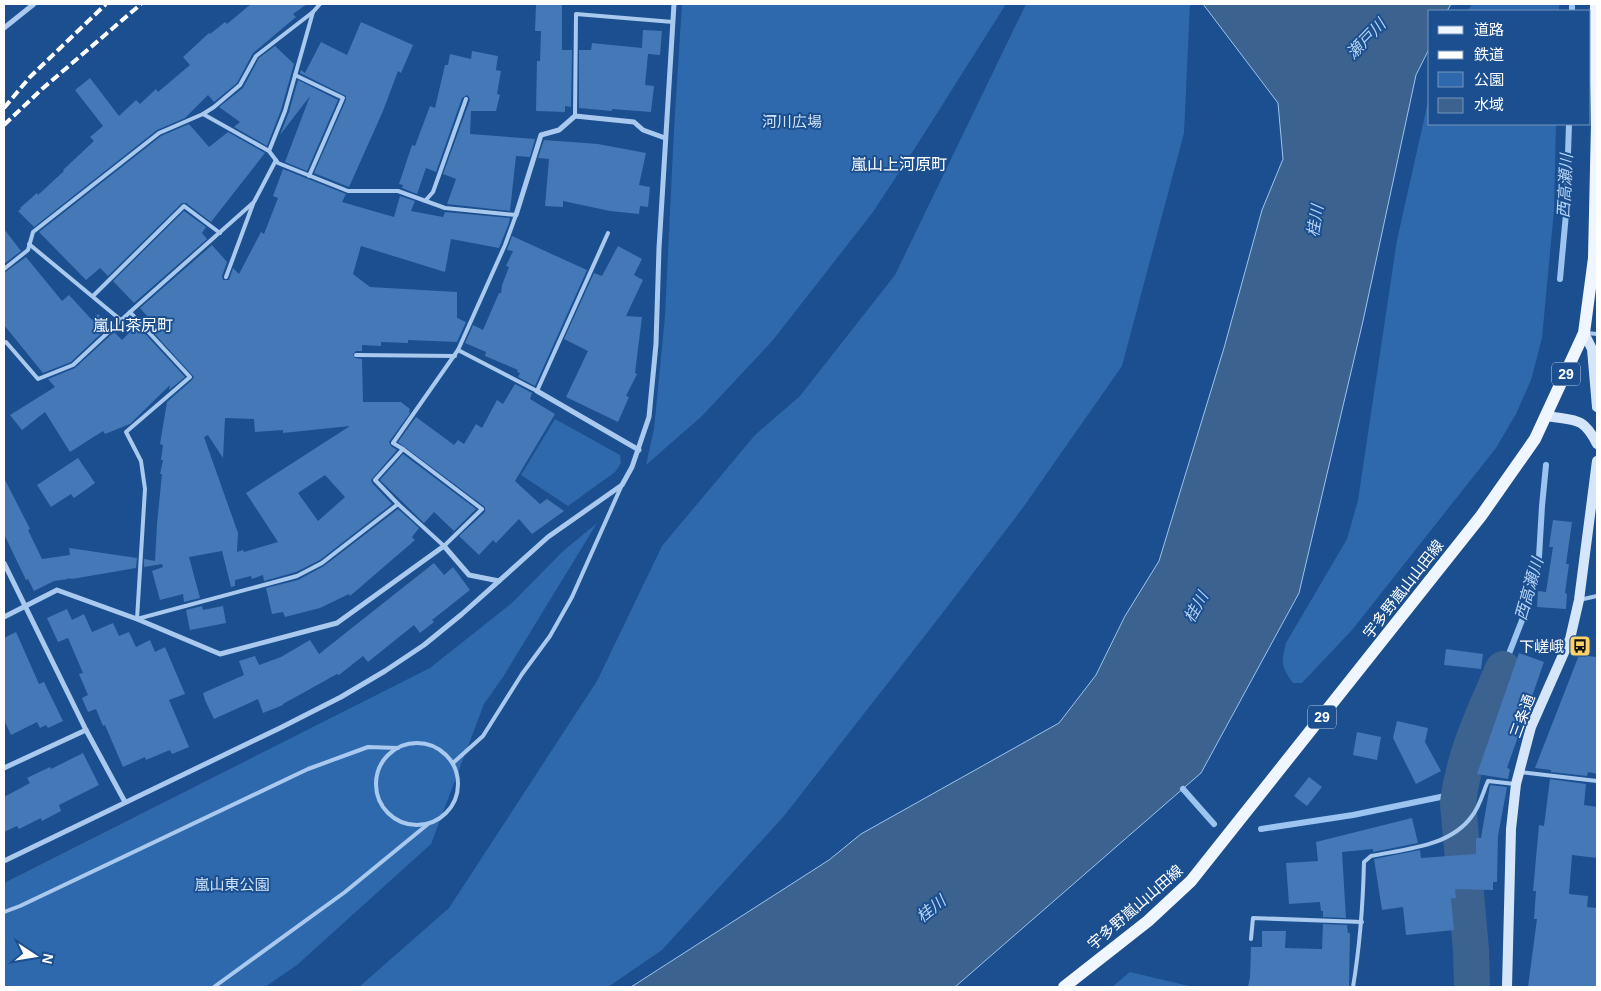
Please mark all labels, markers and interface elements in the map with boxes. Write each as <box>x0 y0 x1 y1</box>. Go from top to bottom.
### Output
legend <box>1428 10 1591 125</box>
water label: 瀬戸川 <box>1343 14 1390 62</box>
text: 道路 <box>1474 21 1504 38</box>
text: 鉄道 <box>1474 46 1504 63</box>
text: 公園 <box>1474 71 1504 88</box>
text: 水域 <box>1474 96 1504 113</box>
park label: 河川広場 <box>762 113 822 130</box>
water label: 西高瀬川 <box>1555 152 1575 218</box>
district label: 嵐山上河原町 <box>851 156 947 173</box>
water label: 桂川 <box>1304 202 1326 238</box>
district label: 嵐山茶尻町 <box>93 317 173 334</box>
road number: 29 <box>1552 362 1580 386</box>
street label: 宇多野嵐山山田線 <box>1359 536 1447 642</box>
water label: 西高瀬川 <box>1512 554 1547 622</box>
water label: 桂川 <box>1181 587 1212 625</box>
bus stop icon: 下嵯峨 <box>1568 634 1592 658</box>
place label: 下嵯峨 <box>1519 638 1564 655</box>
street label: 三条通 <box>1506 692 1538 740</box>
road number: 29 <box>1308 706 1336 729</box>
street label: 宇多野嵐山山田線 <box>1084 861 1186 953</box>
park label: 嵐山東公園 <box>194 876 270 893</box>
water label: 桂川 <box>913 891 950 926</box>
north arrow <box>10 931 60 981</box>
text: N <box>39 952 57 965</box>

